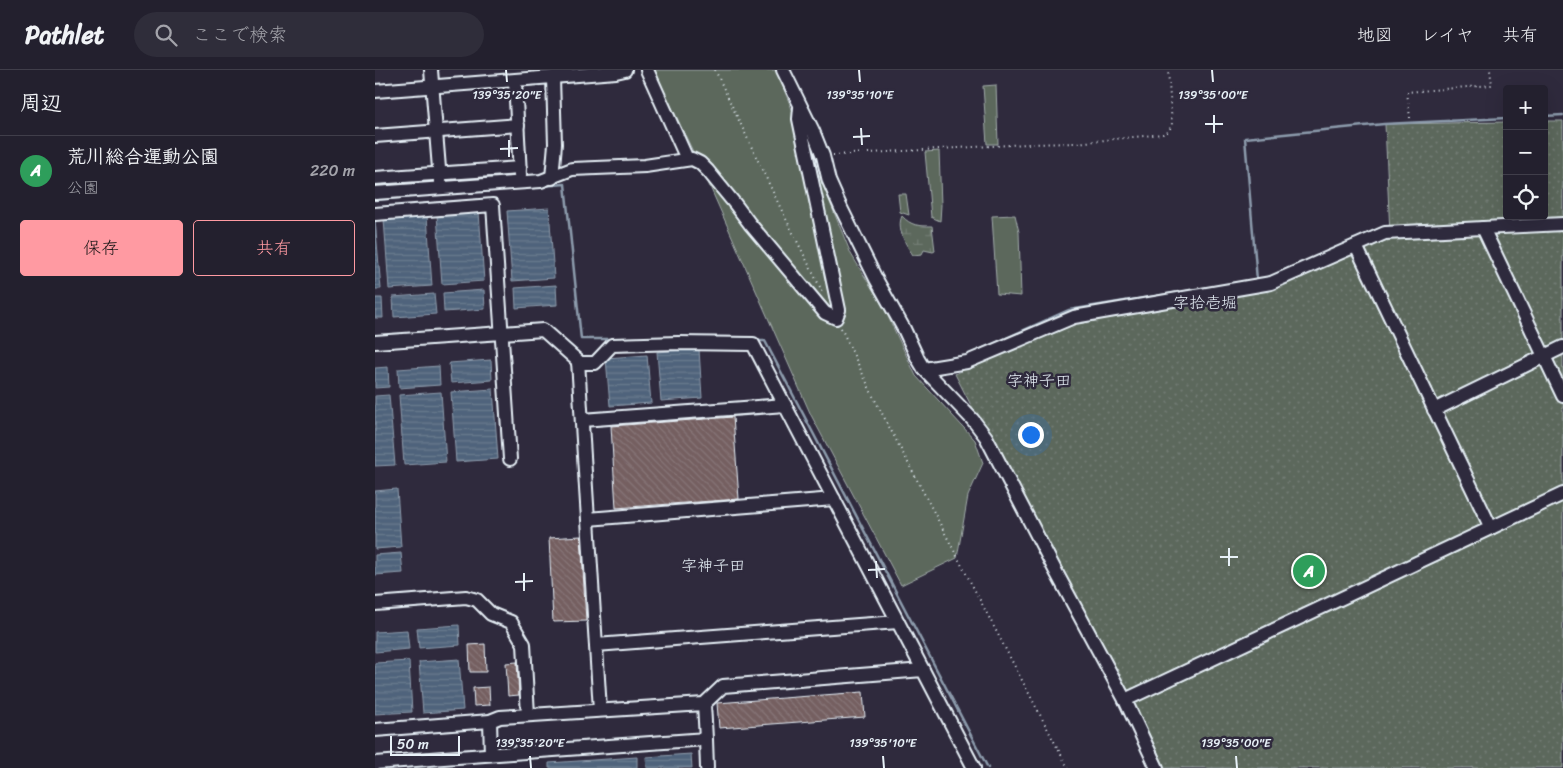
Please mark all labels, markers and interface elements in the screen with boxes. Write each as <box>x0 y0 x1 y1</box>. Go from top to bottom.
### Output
search box <box>134 12 484 57</box>
text: Pathlet <box>25 14 104 56</box>
text: ここで検索 <box>192 18 287 51</box>
text: 地図 <box>1357 19 1393 51</box>
text: レイヤ <box>1421 19 1474 51</box>
text: 共有 <box>1502 19 1538 51</box>
icon: search <box>152 21 180 49</box>
text: 周辺 <box>20 84 62 122</box>
text: 139°35'20"E <box>473 84 543 106</box>
text: 139°35'10"E <box>827 84 895 106</box>
text: 139°35'00"E <box>1178 84 1249 106</box>
map controls <box>1503 85 1548 220</box>
button: + <box>1503 85 1548 130</box>
button: − <box>1503 130 1548 175</box>
text: 荒川総合運動公園 <box>67 140 219 173</box>
text: A <box>31 156 41 185</box>
text: 220 m <box>310 156 355 185</box>
text: 公園 <box>67 173 99 202</box>
button: locate <box>1503 175 1548 220</box>
button: 保存 <box>20 220 183 276</box>
button: 共有 <box>193 220 355 276</box>
district label: 字拾壱堀 <box>1173 288 1237 317</box>
district label: 字神子田 <box>1007 366 1071 395</box>
your location <box>1018 422 1044 448</box>
district label: 字神子田 <box>681 551 745 580</box>
pin: A <box>1293 552 1325 590</box>
text: 50 m <box>397 732 429 757</box>
text: 139°35'20"E <box>496 732 566 754</box>
text: 139°35'10"E <box>850 732 918 754</box>
text: 139°35'00"E <box>1201 732 1272 754</box>
scale bar <box>390 733 460 756</box>

